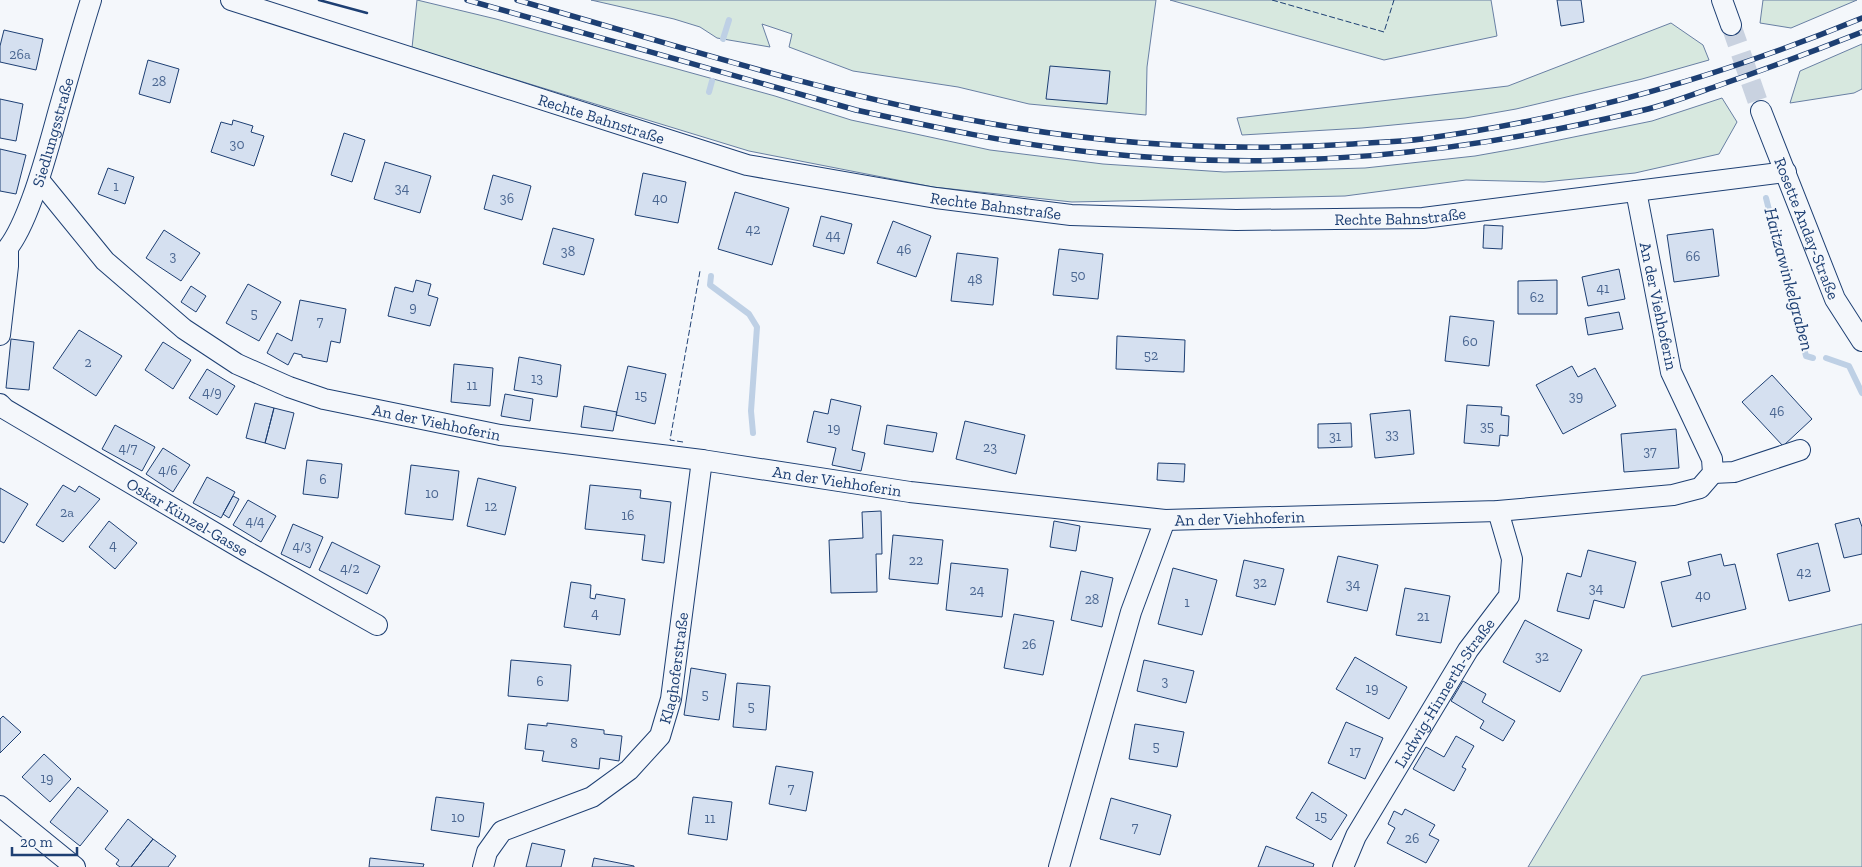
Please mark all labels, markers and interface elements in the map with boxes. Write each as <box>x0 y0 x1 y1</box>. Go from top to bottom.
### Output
house number: 26a <box>9 46 31 63</box>
house number: 28 <box>152 73 166 90</box>
street label: Siedlungsstraße <box>28 75 78 189</box>
street label: Rechte Bahnstraße <box>536 90 667 148</box>
house number: 30 <box>230 136 244 153</box>
street label: Rosette Anday-Straße <box>1770 155 1843 302</box>
house number: 1 <box>113 178 119 195</box>
house number: 34 <box>395 180 410 197</box>
street label: Rechte Bahnstraße <box>929 188 1062 224</box>
house number: 36 <box>500 190 514 207</box>
house number: 40 <box>652 190 668 207</box>
street label: Rechte Bahnstraße <box>1334 204 1467 229</box>
water label: Haitzawinkelgraben <box>1759 205 1819 353</box>
house number: 42 <box>746 221 760 238</box>
house number: 44 <box>825 227 841 244</box>
house number: 46 <box>897 241 911 258</box>
street label: An der Viehhoferin <box>1636 241 1681 373</box>
house number: 38 <box>561 243 575 260</box>
house number: 3 <box>170 248 177 265</box>
house number: 66 <box>1686 248 1700 265</box>
house number: 50 <box>1070 267 1086 284</box>
house number: 48 <box>967 271 983 288</box>
house number: 41 <box>1597 280 1610 297</box>
house number: 62 <box>1530 289 1544 306</box>
house number: 9 <box>409 299 417 316</box>
house number: 5 <box>250 305 258 322</box>
house number: 7 <box>317 313 324 330</box>
house number: 60 <box>1462 333 1478 350</box>
house number: 52 <box>1144 347 1158 364</box>
house number: 2 <box>84 354 92 371</box>
house number: 13 <box>531 370 543 387</box>
house number: 11 <box>467 377 478 394</box>
house number: 4/9 <box>202 384 222 401</box>
house number: 15 <box>635 387 647 404</box>
house number: 39 <box>1569 388 1583 405</box>
street label: An der Viehhoferin <box>371 400 503 445</box>
house number: 46 <box>1770 403 1784 420</box>
house number: 35 <box>1480 418 1494 435</box>
house number: 19 <box>828 420 840 437</box>
house number: 33 <box>1385 426 1399 443</box>
house number: 31 <box>1329 428 1342 445</box>
house number: 23 <box>983 439 997 456</box>
house number: 4/7 <box>119 440 138 457</box>
house number: 37 <box>1643 443 1657 460</box>
house number: 4/6 <box>158 462 178 479</box>
street label: An der Viehhoferin <box>771 462 904 501</box>
house number: 6 <box>319 471 327 488</box>
street label: Oskar Künzel-Gasse <box>123 474 252 560</box>
house number: 10 <box>425 485 439 502</box>
house number: 12 <box>485 498 497 515</box>
house number: 2a <box>60 504 74 521</box>
house number: 16 <box>622 507 634 524</box>
street label: An der Viehhoferin <box>1174 507 1306 530</box>
house number: 4/4 <box>245 513 265 530</box>
house number: 4 <box>109 537 117 554</box>
house number: 4/3 <box>293 538 312 555</box>
house number: 22 <box>909 552 923 569</box>
house number: 4/2 <box>340 560 360 577</box>
house number: 42 <box>1797 564 1811 581</box>
house number: 32 <box>1253 574 1267 591</box>
house number: 34 <box>1346 576 1361 593</box>
house number: 34 <box>1589 580 1604 597</box>
house number: 24 <box>970 582 985 599</box>
house number: 40 <box>1695 587 1711 604</box>
house number: 28 <box>1085 591 1099 608</box>
house number: 1 <box>1184 594 1190 611</box>
house number: 4 <box>591 605 599 622</box>
house number: 21 <box>1417 608 1430 625</box>
street label: Klaghoferstraße <box>655 611 692 726</box>
street label: Ludwig-Hinnerth-Straße <box>1391 614 1499 771</box>
house number: 26 <box>1022 636 1036 653</box>
house number: 32 <box>1535 648 1549 665</box>
house number: 6 <box>536 673 544 690</box>
house number: 3 <box>1162 673 1169 690</box>
house number: 19 <box>1366 680 1378 697</box>
house number: 5 <box>701 686 709 703</box>
house number: 5 <box>747 698 755 715</box>
house number: 8 <box>570 735 578 752</box>
house number: 5 <box>1152 738 1160 755</box>
house number: 17 <box>1349 743 1361 760</box>
house number: 19 <box>41 770 53 787</box>
house number: 7 <box>788 780 795 797</box>
house number: 15 <box>1315 808 1327 825</box>
house number: 10 <box>451 809 465 826</box>
house number: 11 <box>705 810 716 827</box>
house number: 7 <box>1132 819 1139 836</box>
scale bar <box>12 824 78 856</box>
house number: 26 <box>1405 830 1419 847</box>
text: 20 m <box>20 833 53 851</box>

